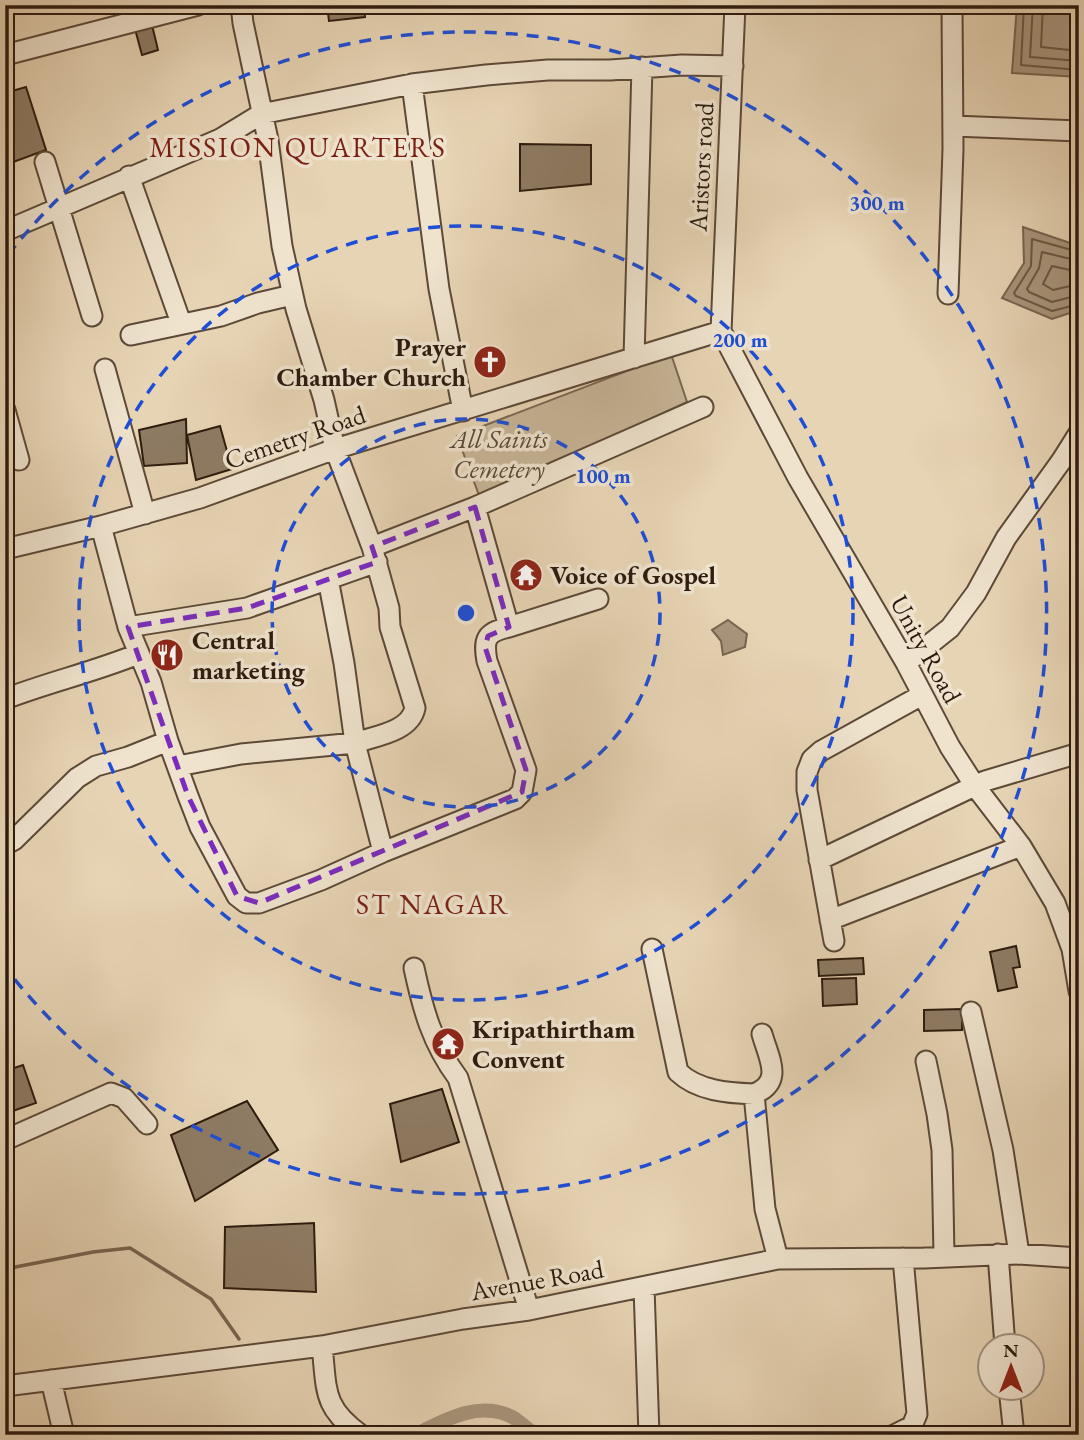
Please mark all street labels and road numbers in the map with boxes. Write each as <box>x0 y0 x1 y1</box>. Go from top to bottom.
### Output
street label: Aristors road <box>681 101 721 233</box>
street label: Cemetry Road <box>220 397 371 477</box>
street label: Unity Road <box>882 589 970 710</box>
street label: Avenue Road <box>467 1251 607 1309</box>

